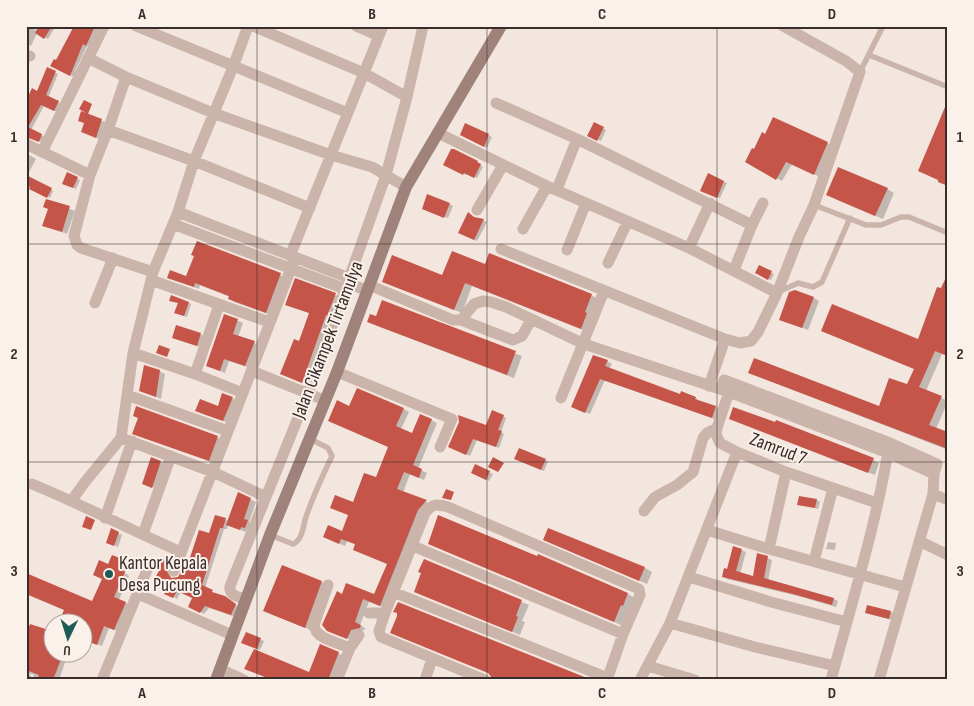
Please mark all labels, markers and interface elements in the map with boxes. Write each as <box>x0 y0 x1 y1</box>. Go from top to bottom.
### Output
text: A <box>137 5 146 24</box>
text: B <box>368 5 376 24</box>
text: C <box>598 5 606 24</box>
text: D <box>828 5 836 24</box>
text: 1 <box>11 128 18 147</box>
text: 1 <box>957 128 964 147</box>
street label: Jalan Cikampek Tirtamulya <box>287 258 369 423</box>
text: 2 <box>10 345 18 364</box>
text: 2 <box>956 345 964 364</box>
street label: Zamrud 7 <box>746 428 810 470</box>
place label: Kantor Kepala Desa Pucung <box>119 552 207 597</box>
text: 3 <box>10 562 18 581</box>
text: 3 <box>956 562 964 581</box>
marker: Kantor Kepala Desa Pucung <box>103 568 115 580</box>
north arrow <box>42 614 92 664</box>
text: U <box>63 642 71 659</box>
text: A <box>137 684 146 703</box>
text: B <box>368 684 376 703</box>
text: C <box>598 684 606 703</box>
text: D <box>828 684 836 703</box>

